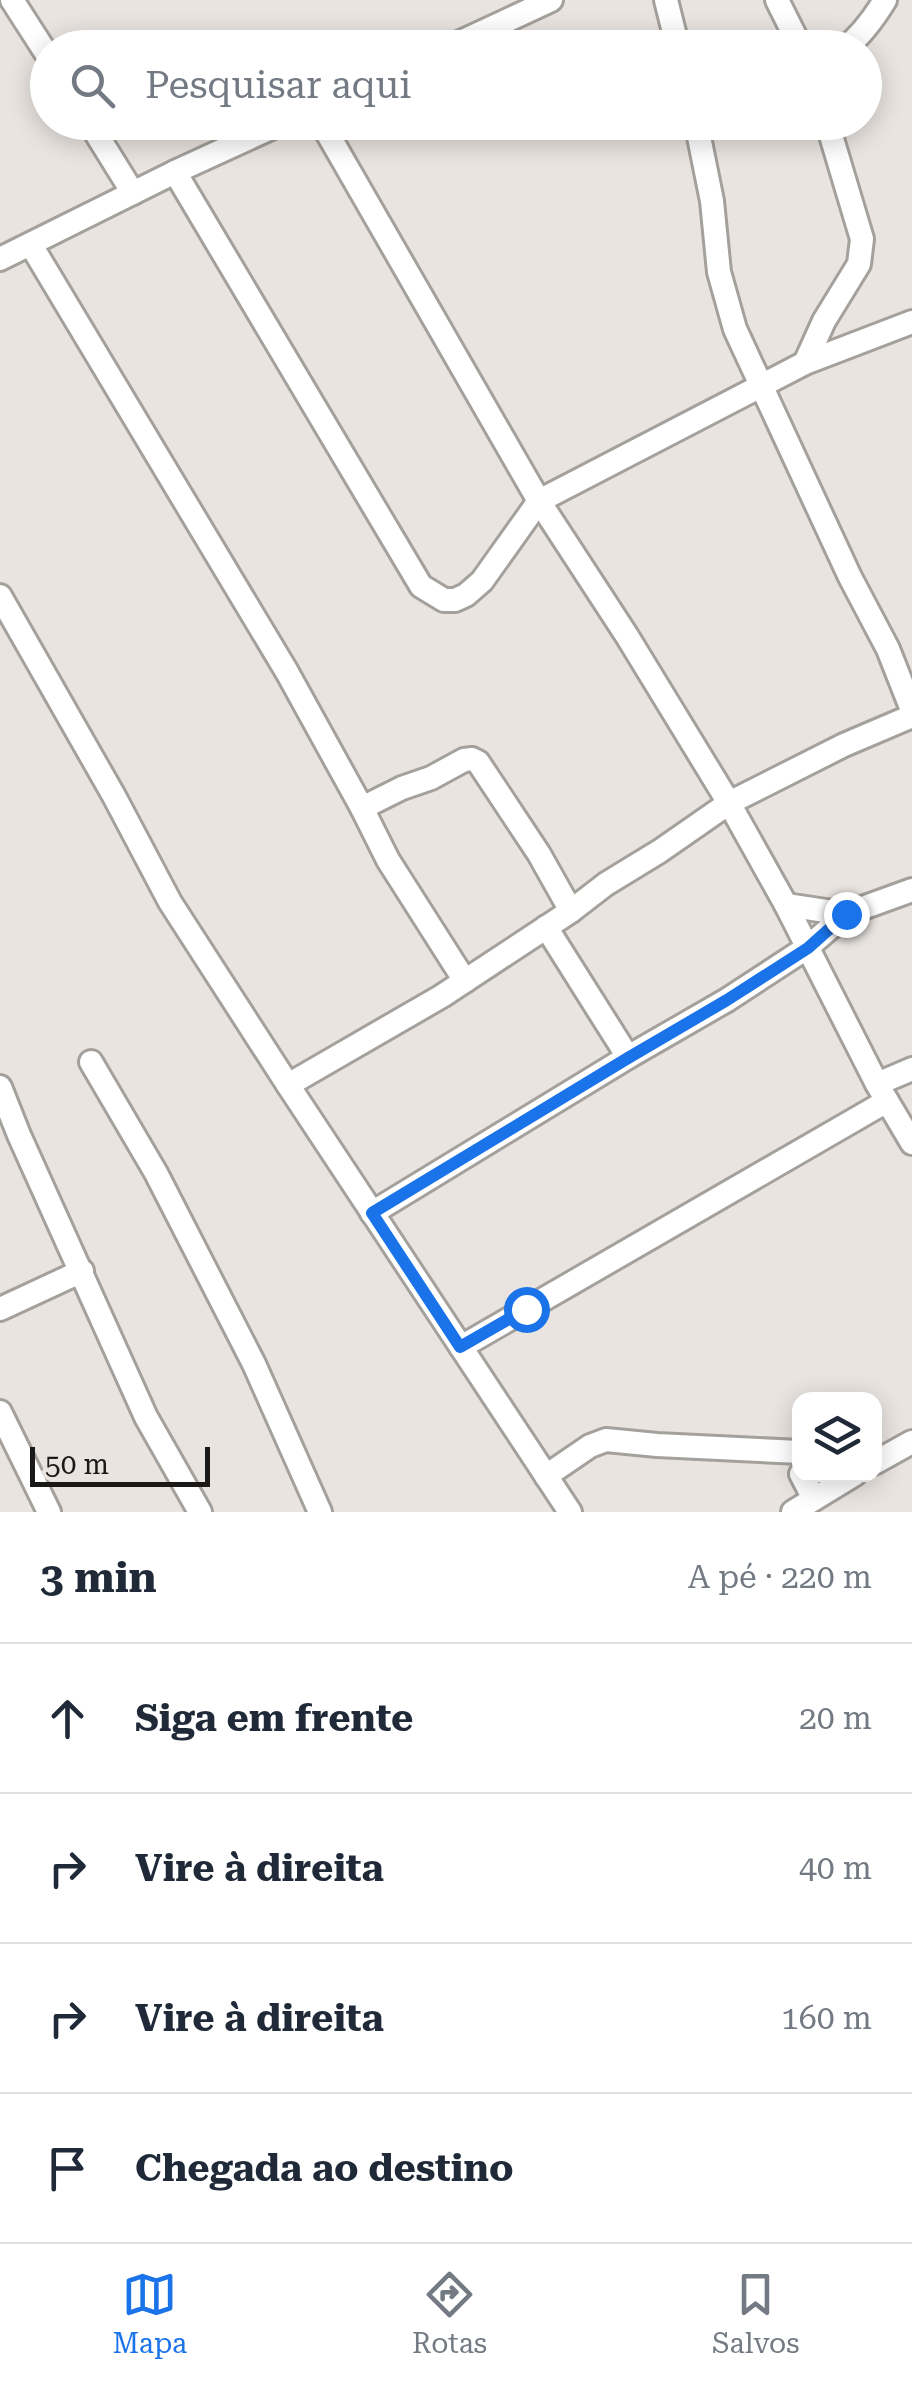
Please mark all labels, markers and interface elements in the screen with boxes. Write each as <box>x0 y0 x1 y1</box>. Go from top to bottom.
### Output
search box <box>30 30 882 140</box>
icon: search <box>65 58 120 113</box>
text: Pesquisar aqui <box>145 63 411 107</box>
route end <box>824 892 870 938</box>
route start <box>504 1287 550 1333</box>
map controls <box>792 1392 882 1482</box>
button: layers <box>792 1392 882 1482</box>
scale bar <box>30 1442 210 1486</box>
text: 50 m <box>45 1448 109 1481</box>
text: 3 min <box>40 1553 157 1602</box>
text: A pé · 220 m <box>688 1558 872 1596</box>
icon: ahead <box>40 1691 95 1746</box>
text: Siga em frente <box>135 1696 413 1740</box>
text: 20 m <box>799 1699 872 1737</box>
icon: right <box>40 1841 95 1896</box>
text: Vire à direita <box>135 1846 384 1890</box>
text: 40 m <box>799 1849 872 1887</box>
icon: right <box>40 1991 95 2046</box>
text: Vire à direita <box>135 1996 384 2040</box>
text: 160 m <box>781 1999 872 2037</box>
icon: arrive <box>40 2141 95 2196</box>
text: Chegada ao destino <box>135 2146 513 2190</box>
tab: Mapa <box>112 2267 187 2360</box>
tab: Rotas <box>412 2267 487 2360</box>
tab: Salvos <box>712 2267 800 2360</box>

